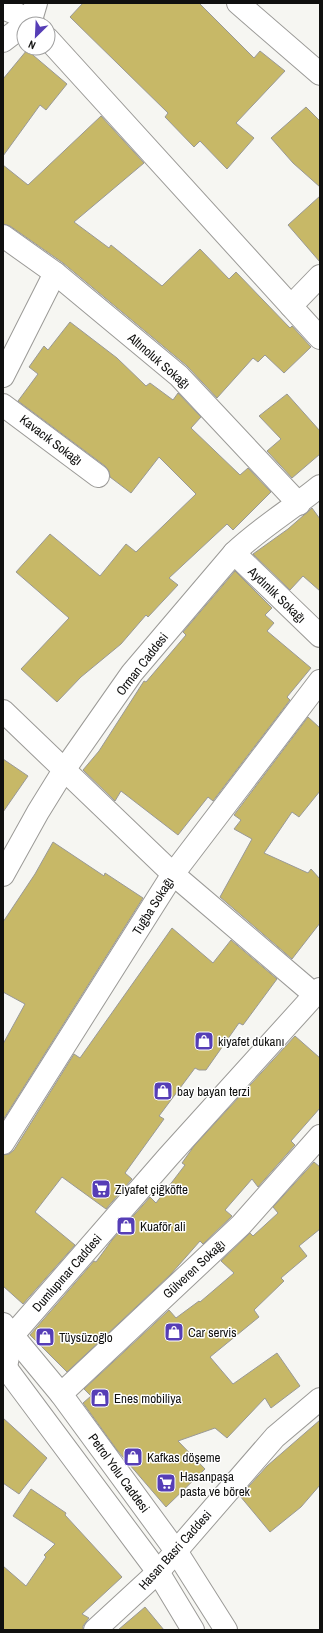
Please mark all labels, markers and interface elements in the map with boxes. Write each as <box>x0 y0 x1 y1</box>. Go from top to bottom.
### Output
north arrow <box>16 16 56 56</box>
text: N <box>26 37 38 53</box>
street label: Altınoluk Sokağı <box>124 329 194 393</box>
street label: Kavacık Sokağı <box>16 411 86 469</box>
street label: Aydınlık Sokağı <box>244 563 310 627</box>
street label: Orman Caddesi <box>112 629 172 699</box>
street label: Tuğba Sokağı <box>128 874 178 938</box>
shop icon: kiyafet dukanı <box>193 1030 215 1052</box>
place label: kiyafet dukanı <box>218 1033 284 1050</box>
shop icon: bay bayan terzi <box>152 1080 174 1102</box>
place label: bay bayan terzi <box>177 1083 250 1100</box>
supermarket icon: Ziyafet çiğköfte <box>90 1178 112 1200</box>
place label: Ziyafet çiğköfte <box>115 1181 188 1198</box>
shop icon: Kuaför ali <box>115 1215 137 1237</box>
place label: Kuaför ali <box>140 1218 186 1235</box>
street label: Dumlupınar Caddesi <box>29 1231 106 1315</box>
street label: Gülveren Sokağı <box>159 1236 229 1302</box>
shop icon: Car servis <box>163 1321 185 1343</box>
place label: Car servis <box>188 1324 237 1341</box>
shop icon: Tüysüzoğlo <box>34 1326 56 1348</box>
place label: Tüysüzoğlo <box>59 1329 113 1346</box>
shop icon: Enes mobiliya <box>89 1387 111 1409</box>
place label: Enes mobiliya <box>114 1390 182 1407</box>
street label: Petrol Yolu Caddesi <box>85 1430 153 1516</box>
shop icon: Kafkas döşeme <box>122 1446 144 1468</box>
place label: Kafkas döşeme <box>147 1449 221 1466</box>
place label: Hasanpaşa pasta ve börek <box>180 1468 251 1500</box>
supermarket icon: Hasanpaşa pasta ve börek <box>155 1472 177 1494</box>
street label: Hasan Basri Caddesi <box>135 1507 215 1593</box>

